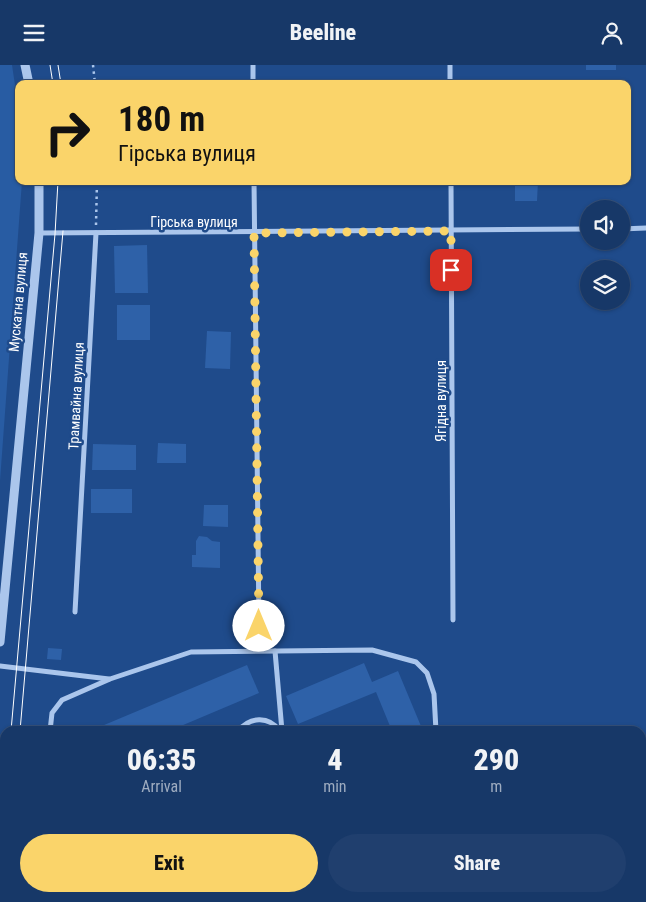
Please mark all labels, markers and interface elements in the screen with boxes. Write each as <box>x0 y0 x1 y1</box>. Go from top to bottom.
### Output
icon: menu <box>20 19 48 47</box>
icon: person <box>598 19 626 47</box>
text: Beeline <box>290 20 356 45</box>
text: 180 m <box>118 99 205 140</box>
icon: right <box>35 100 100 165</box>
text: Гірська вулиця <box>118 141 256 166</box>
map controls <box>580 200 630 310</box>
button: sound <box>580 200 630 250</box>
street label: Гірська вулиця <box>150 214 238 230</box>
pin <box>430 249 472 291</box>
street label: Мускатна вулиця <box>6 251 30 353</box>
icon: arrive <box>437 256 465 284</box>
button: layers <box>580 260 630 310</box>
street label: Трамвайна вулиця <box>65 342 87 450</box>
street label: Ягідна вулиця <box>433 360 449 442</box>
position arrow <box>232 599 284 651</box>
text: 06:35 <box>127 742 196 777</box>
text: 4 <box>327 742 342 777</box>
text: 290 <box>473 742 519 777</box>
text: Arrival <box>141 777 182 796</box>
text: min <box>323 777 347 796</box>
text: m <box>490 777 502 796</box>
button: Exit <box>20 834 318 892</box>
button: Share <box>328 834 626 892</box>

